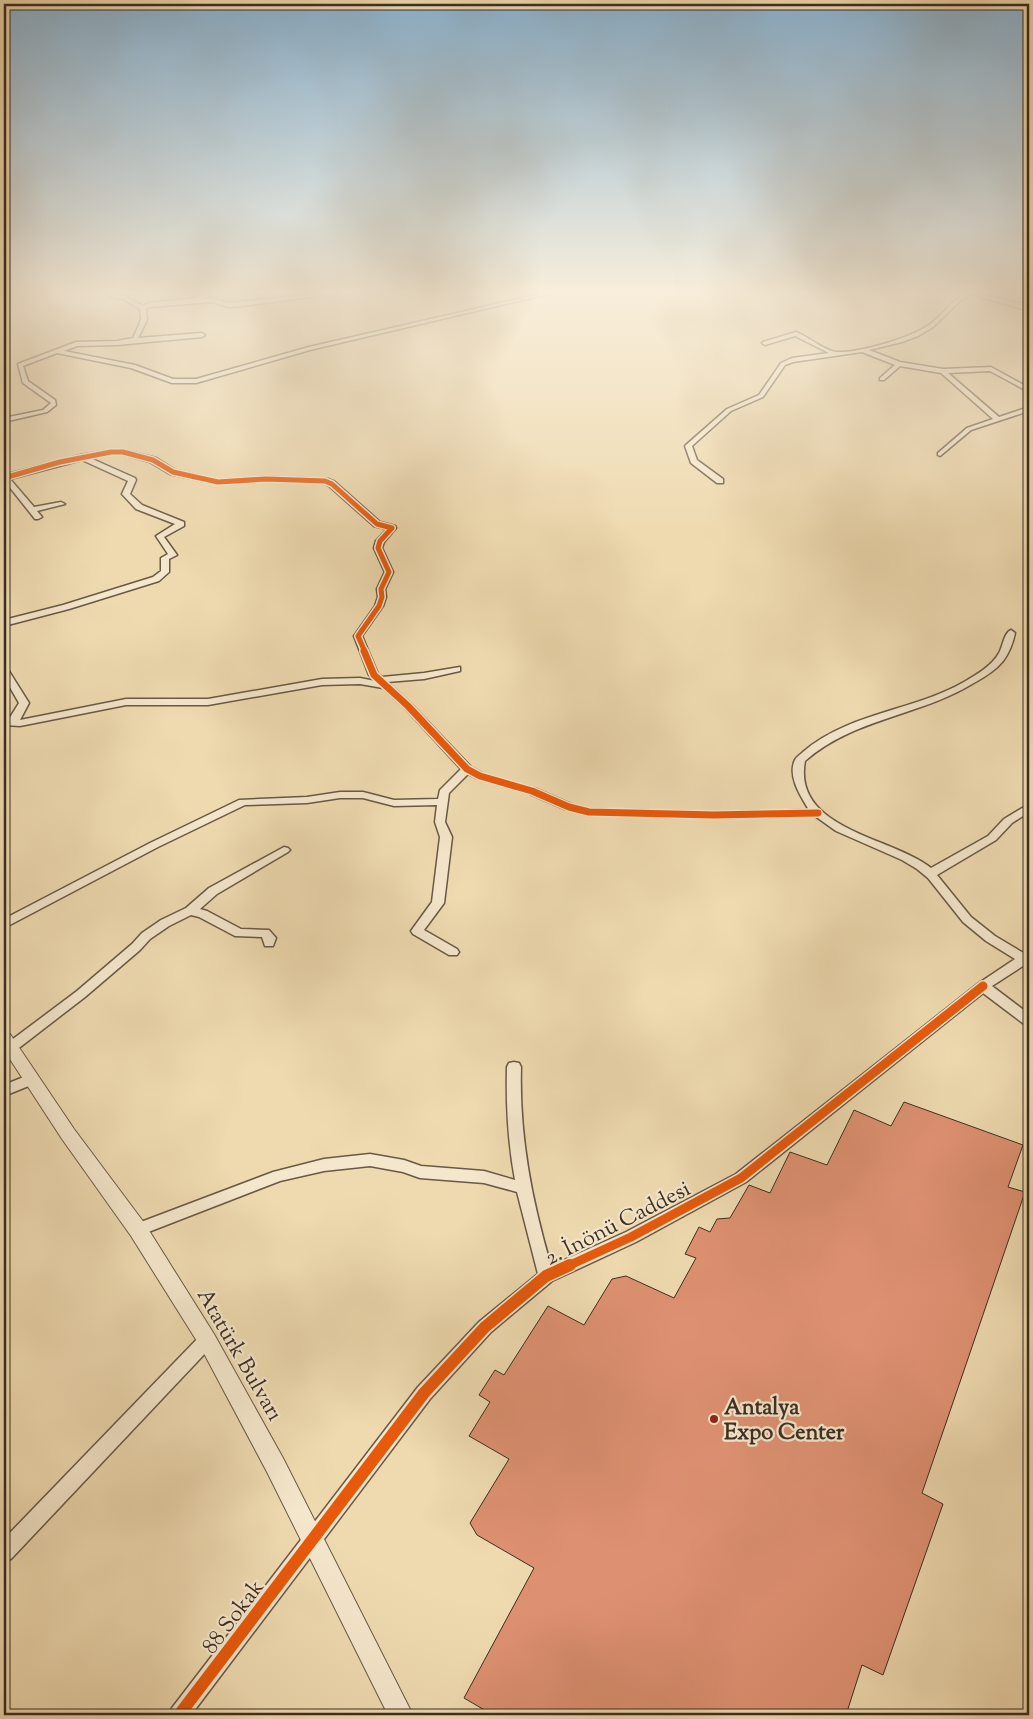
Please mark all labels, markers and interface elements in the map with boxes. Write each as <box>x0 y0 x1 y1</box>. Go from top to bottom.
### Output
street label: 2. İnönü Caddesi <box>540 1174 697 1275</box>
street label: Atatürk Bulvarı <box>187 1283 289 1428</box>
place label: Antalya Expo Center <box>724 1393 845 1450</box>
marker: Antalya Expo Center <box>708 1413 720 1425</box>
street label: 88 Sokak <box>196 1574 273 1662</box>

